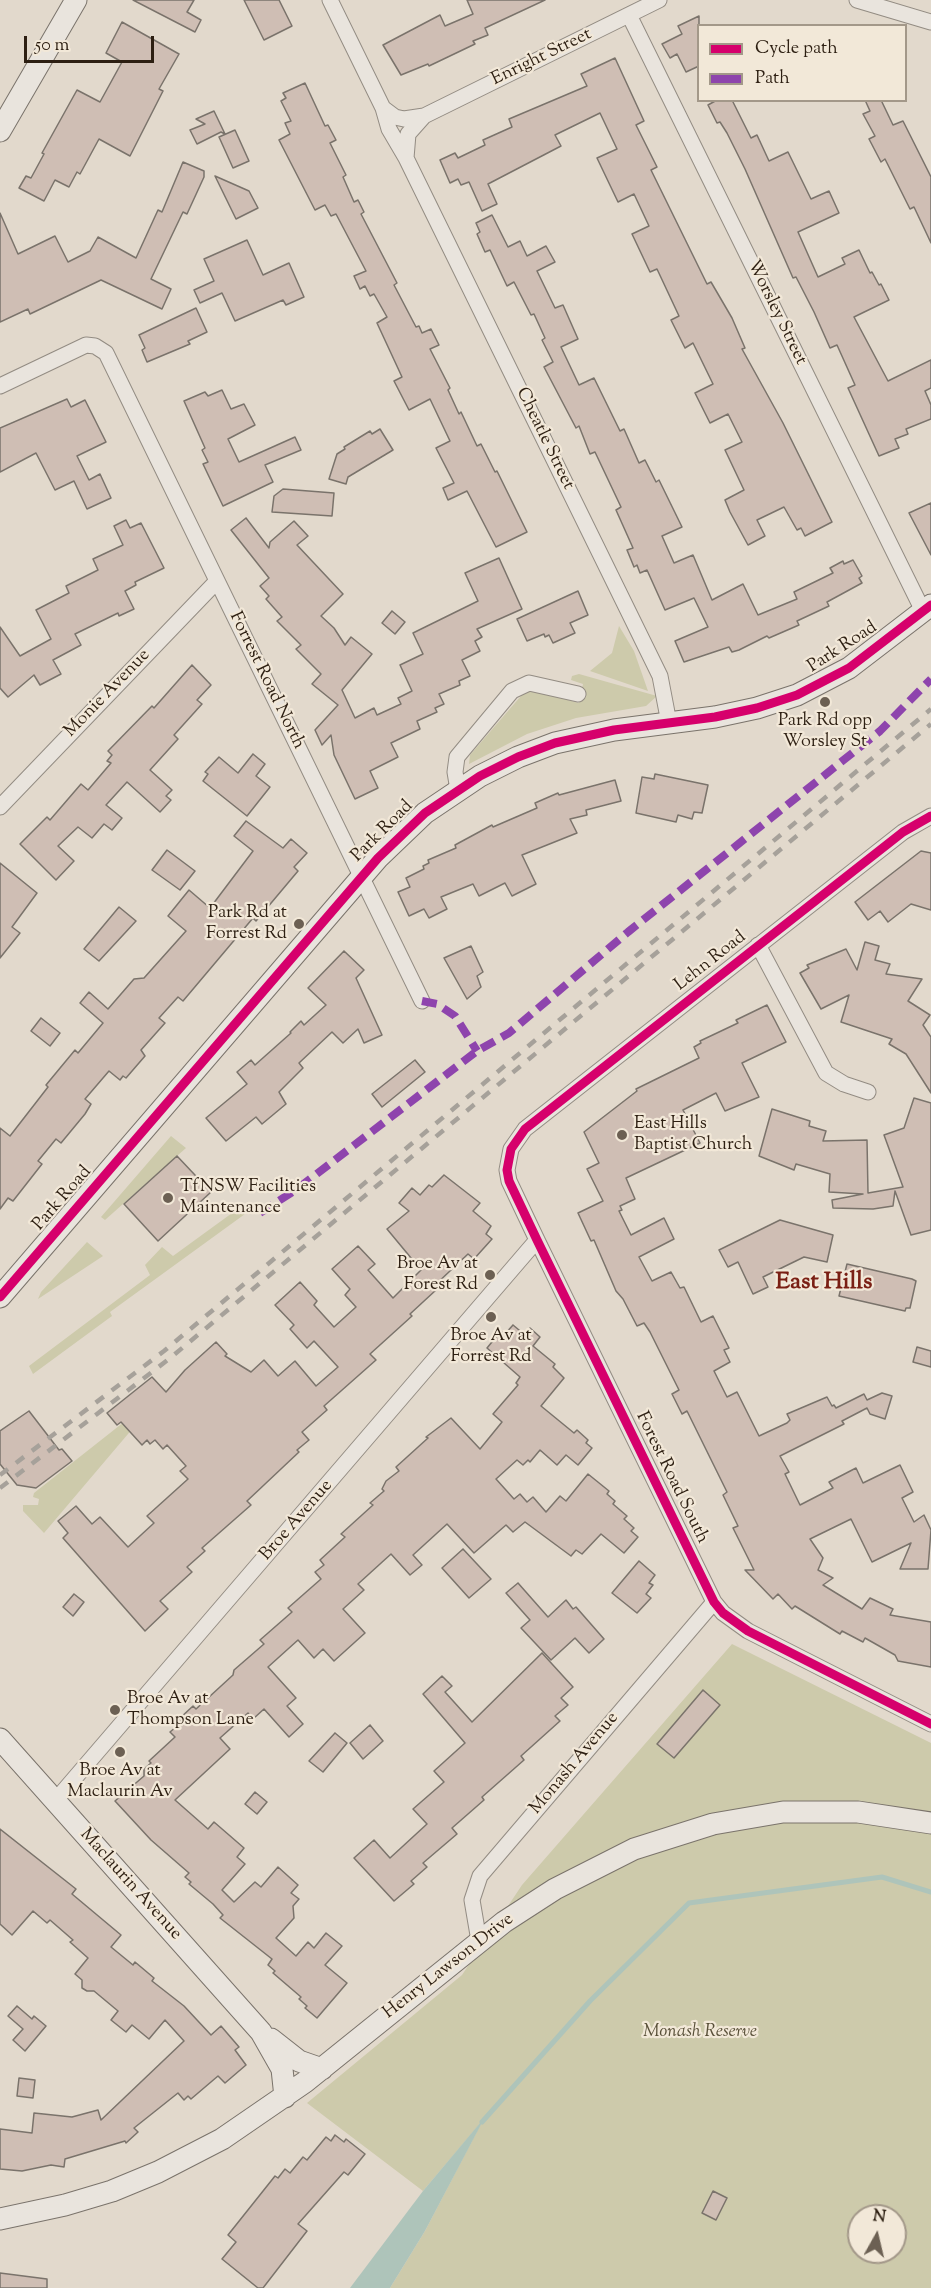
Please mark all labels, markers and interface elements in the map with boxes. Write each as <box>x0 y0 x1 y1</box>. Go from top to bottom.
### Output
scale bar <box>27 24 158 62</box>
street label: Enright Street <box>488 24 596 92</box>
legend <box>697 24 907 102</box>
text: 50 m <box>35 33 69 59</box>
text: Cycle path <box>755 36 838 62</box>
text: Path <box>755 66 790 92</box>
street label: Worsley Street <box>741 257 811 369</box>
street label: Cheatle Street <box>510 384 578 494</box>
street label: Forrest Road North <box>223 609 309 753</box>
street label: Park Road <box>804 618 882 678</box>
street label: Monie Avenue <box>61 645 155 743</box>
marker: Park Rd opp Worsley St <box>818 695 832 709</box>
place label: Park Rd opp Worsley St <box>778 711 872 754</box>
street label: Park Road <box>348 797 418 867</box>
place label: Park Rd at Forrest Rd <box>206 903 287 946</box>
marker: Park Rd at Forrest Rd <box>292 917 306 931</box>
street label: Lehn Road <box>671 927 751 997</box>
place label: East Hills Baptist Church <box>634 1114 752 1156</box>
marker: East Hills Baptist Church <box>615 1128 629 1142</box>
street label: Park Road <box>29 1162 97 1236</box>
place label: TfNSW Facilities Maintenance <box>180 1177 316 1220</box>
marker: TfNSW Facilities Maintenance <box>161 1191 175 1205</box>
place label: Broe Av at Forest Rd <box>397 1254 478 1296</box>
marker: Broe Av at Forest Rd <box>483 1268 497 1282</box>
district label: East Hills <box>776 1270 872 1298</box>
marker: Broe Av at Forrest Rd <box>484 1310 498 1324</box>
place label: Broe Av at Forrest Rd <box>450 1326 532 1368</box>
street label: Forest Road South <box>630 1409 712 1547</box>
street label: Broe Avenue <box>256 1476 338 1566</box>
place label: Broe Av at Thompson Lane <box>127 1689 254 1732</box>
marker: Broe Av at Thompson Lane <box>108 1703 122 1717</box>
street label: Monash Avenue <box>526 1709 624 1819</box>
marker: Broe Av at Maclaurin Av <box>113 1745 127 1759</box>
place label: Broe Av at Maclaurin Av <box>67 1761 173 1804</box>
street label: Maclaurin Avenue <box>74 1825 186 1945</box>
street label: Henry Lawson Drive <box>379 1909 519 2025</box>
park label: Monash Reserve <box>643 2022 757 2044</box>
north arrow <box>847 2204 907 2264</box>
text: N <box>871 2205 887 2230</box>

